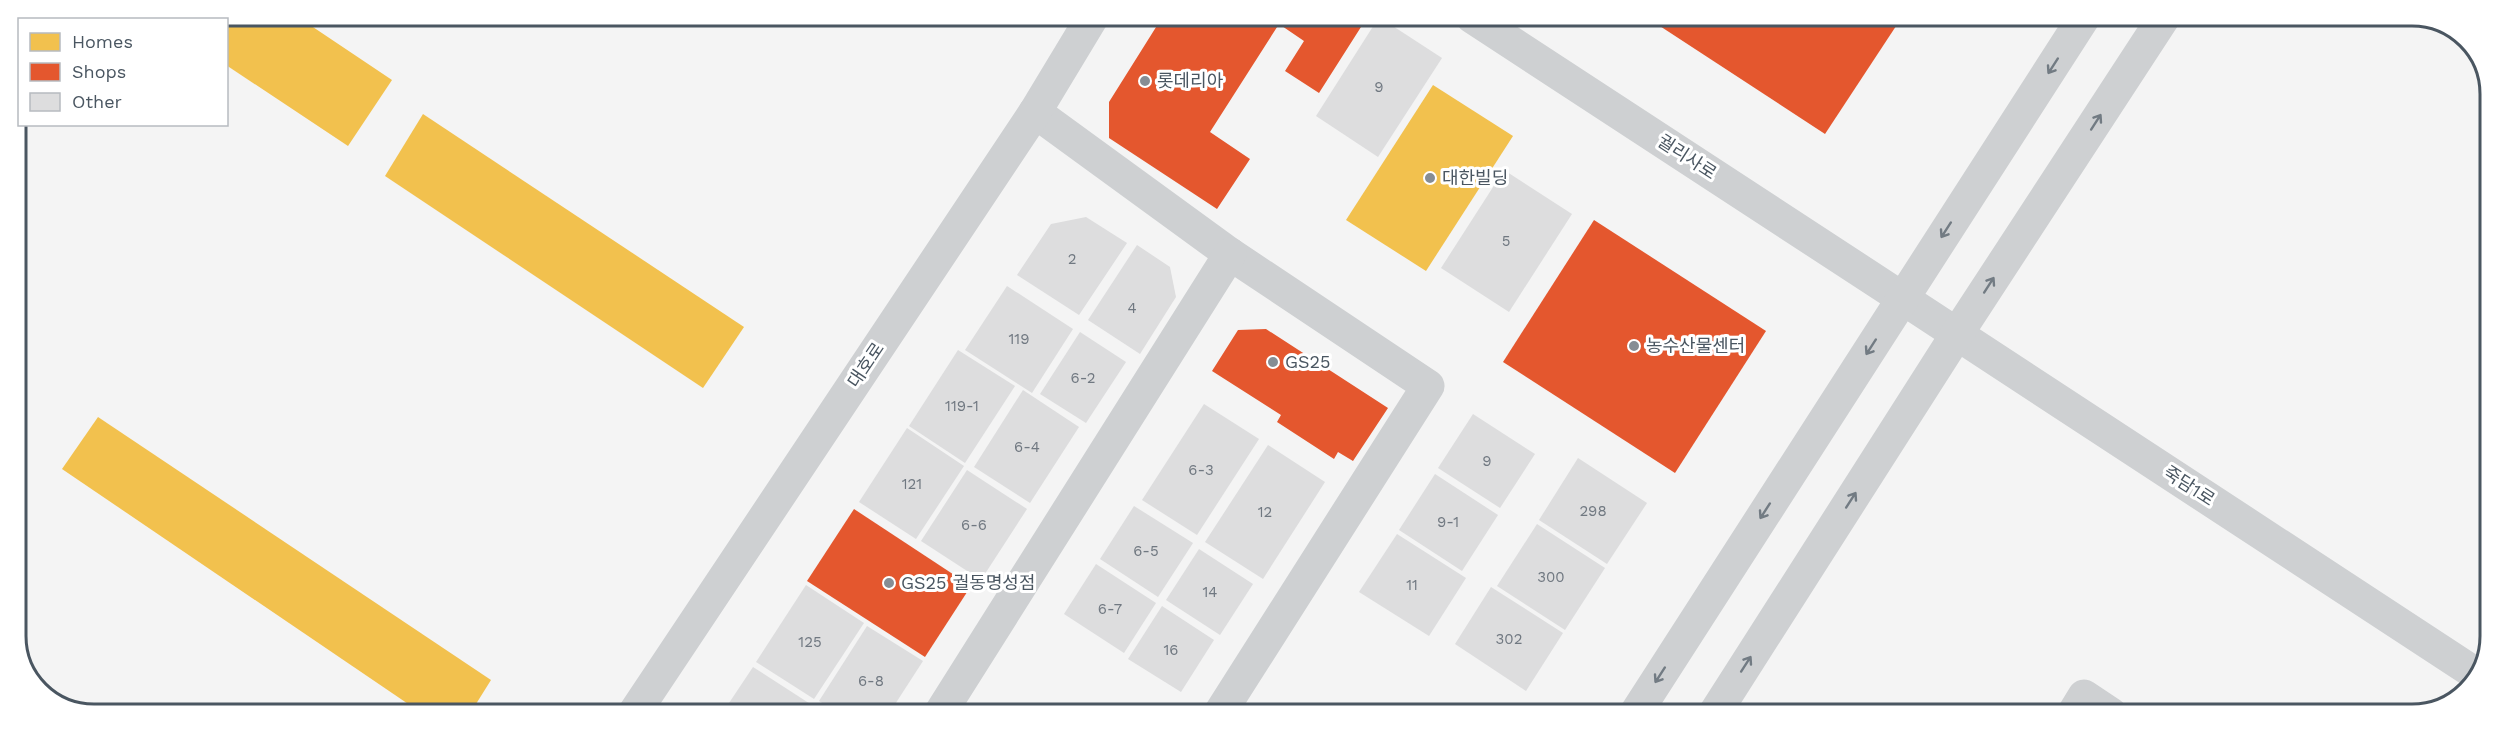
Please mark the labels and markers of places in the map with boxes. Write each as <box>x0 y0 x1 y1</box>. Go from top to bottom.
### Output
place label: 롯데리아 <box>1157 70 1224 91</box>
marker: 롯데리아 <box>1138 74 1152 88</box>
place label: 대한빌딩 <box>1442 167 1508 188</box>
marker: 대한빌딩 <box>1423 171 1437 185</box>
place label: 농수산물센터 <box>1646 335 1745 356</box>
marker: 농수산물센터 <box>1627 339 1641 353</box>
place label: GS25 <box>1285 351 1331 372</box>
marker: GS25 <box>1266 355 1280 369</box>
place label: GS25 궐동명성점 <box>901 572 1035 593</box>
marker: GS25 궐동명성점 <box>882 576 896 590</box>

